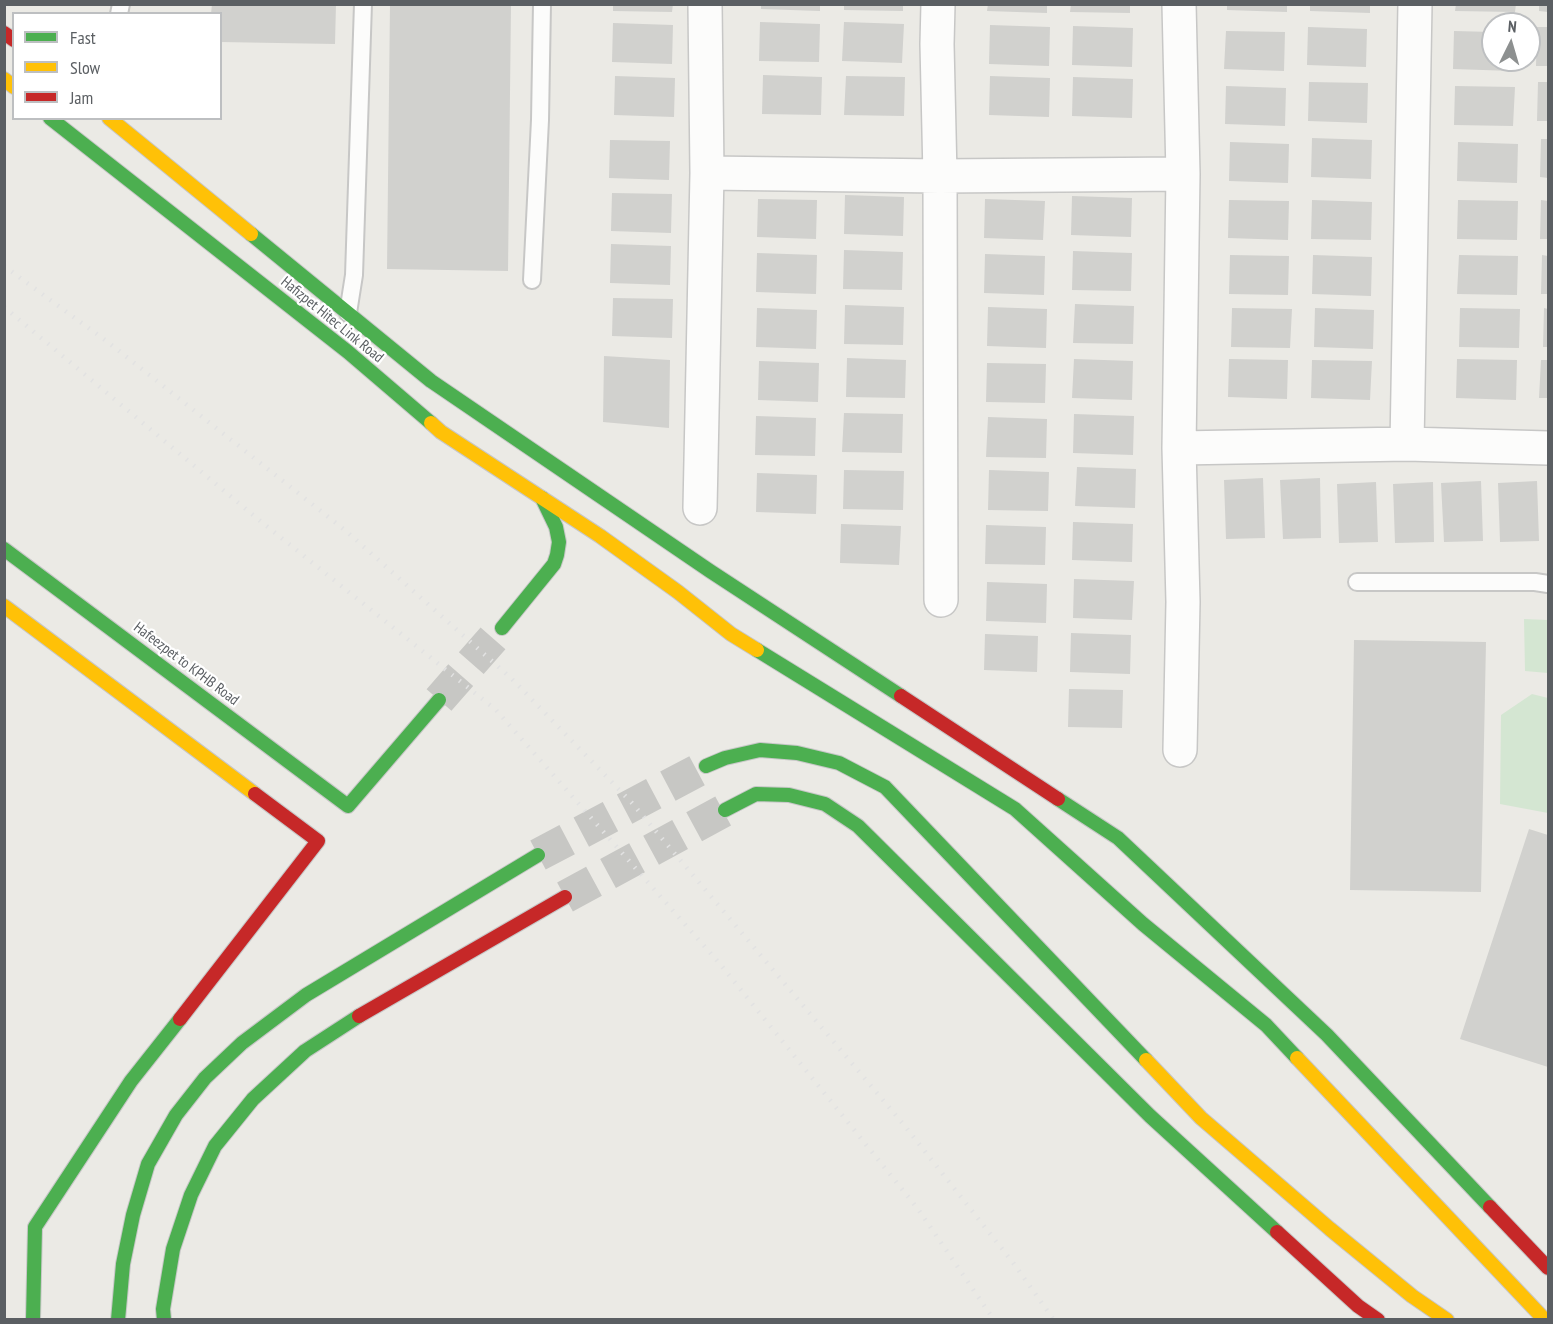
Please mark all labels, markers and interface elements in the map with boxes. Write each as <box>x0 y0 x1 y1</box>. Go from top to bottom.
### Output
legend <box>12 12 222 120</box>
north arrow <box>1481 12 1541 72</box>
text: N <box>1507 16 1518 36</box>
text: Fast <box>70 26 96 49</box>
text: Slow <box>70 56 100 79</box>
text: Jam <box>70 86 93 109</box>
street label: Hafizpet Hitec Link Road <box>277 273 387 367</box>
street label: Hafeezpet to KPHB Road <box>130 619 242 709</box>

